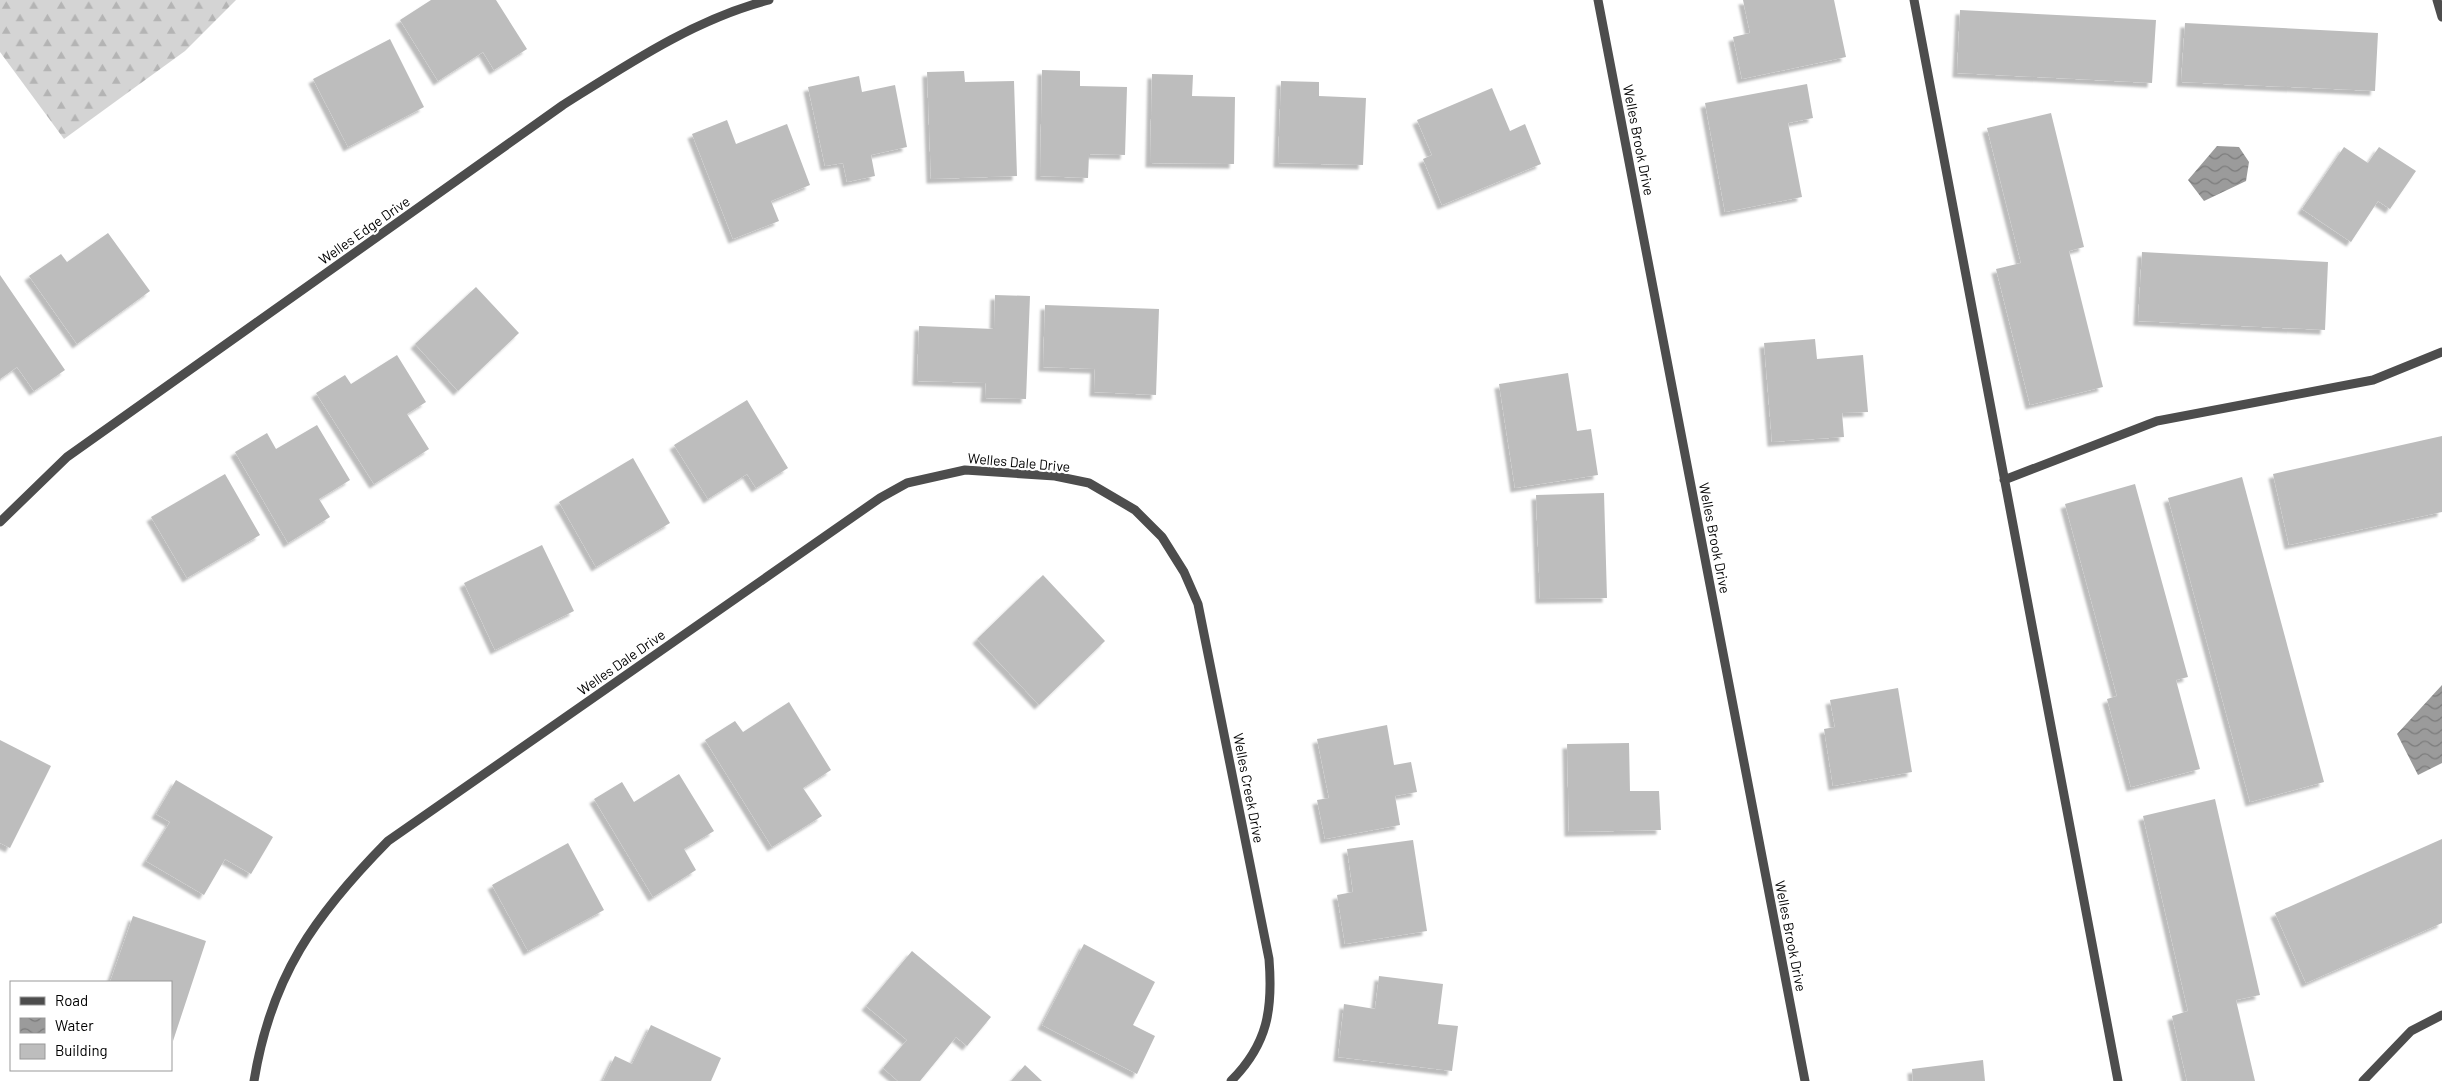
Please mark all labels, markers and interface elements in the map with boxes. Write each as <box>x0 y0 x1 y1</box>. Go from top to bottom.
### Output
street label: Welles Brook Drive <box>1620 83 1658 197</box>
street label: Welles Edge Drive <box>315 192 413 268</box>
street label: Welles Dale Drive <box>967 449 1071 475</box>
street label: Welles Brook Drive <box>1696 481 1734 595</box>
street label: Welles Dale Drive <box>574 626 668 698</box>
street label: Welles Creek Drive <box>1230 731 1268 845</box>
street label: Welles Brook Drive <box>1772 879 1810 993</box>
legend <box>10 981 172 1071</box>
text: Road <box>55 991 88 1009</box>
text: Water <box>55 1016 94 1034</box>
text: Building <box>55 1041 108 1059</box>

